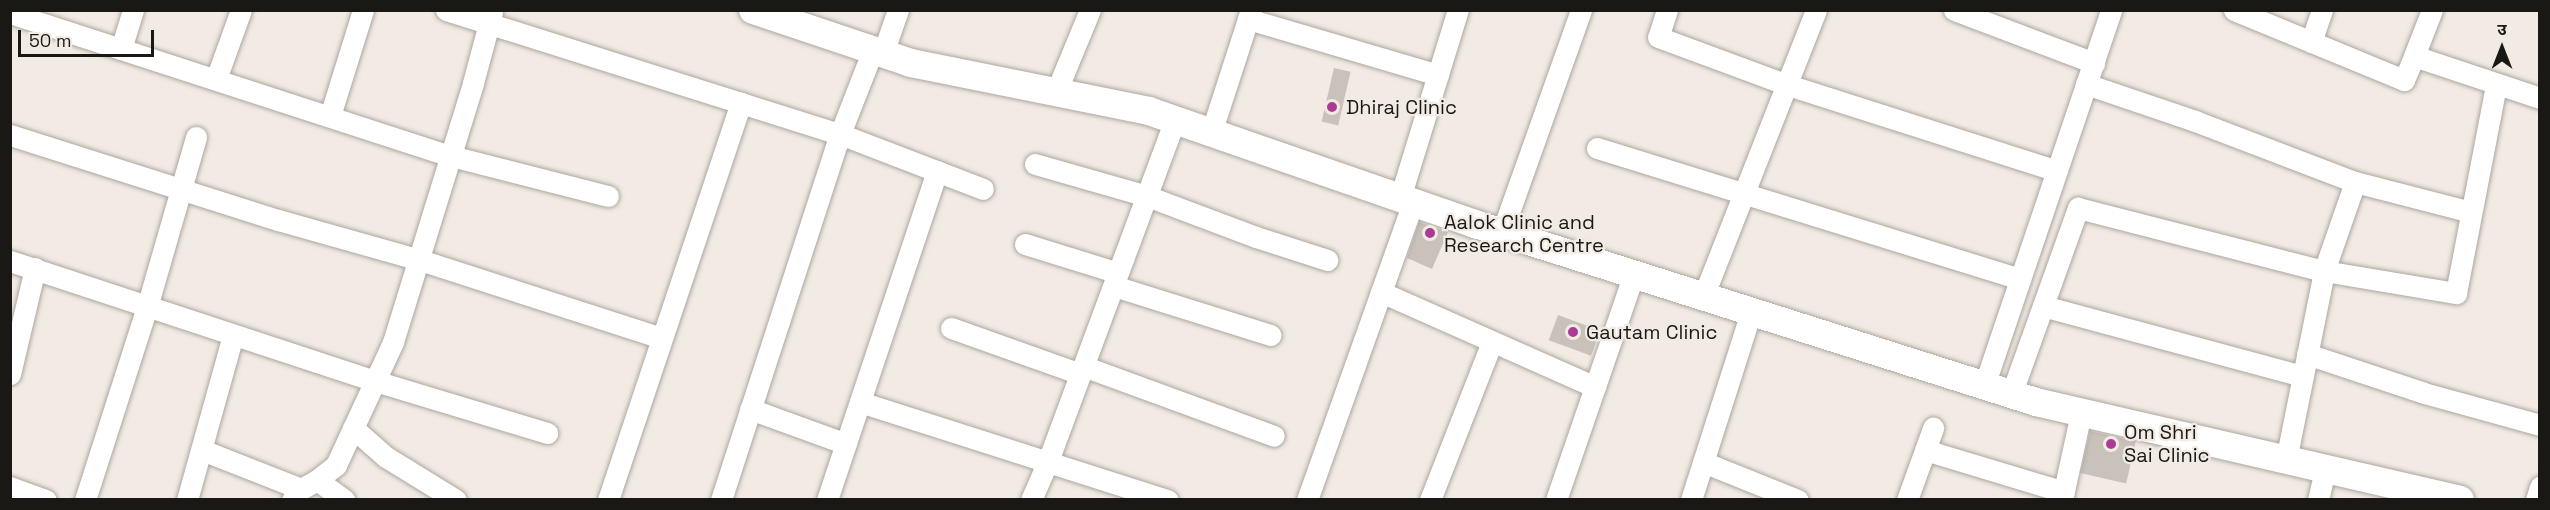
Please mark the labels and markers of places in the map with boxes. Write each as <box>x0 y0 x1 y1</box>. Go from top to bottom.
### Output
place label: Dhiraj Clinic <box>1346 95 1457 119</box>
marker: Dhiraj Clinic <box>1323 98 1341 116</box>
place label: Aalok Clinic and Research Centre <box>1444 210 1604 257</box>
marker: Aalok Clinic and Research Centre <box>1421 224 1439 242</box>
place label: Gautam Clinic <box>1586 320 1717 344</box>
marker: Gautam Clinic <box>1564 323 1582 341</box>
place label: Om Shri Sai Clinic <box>2124 420 2210 467</box>
marker: Om Shri Sai Clinic <box>2102 435 2120 453</box>

